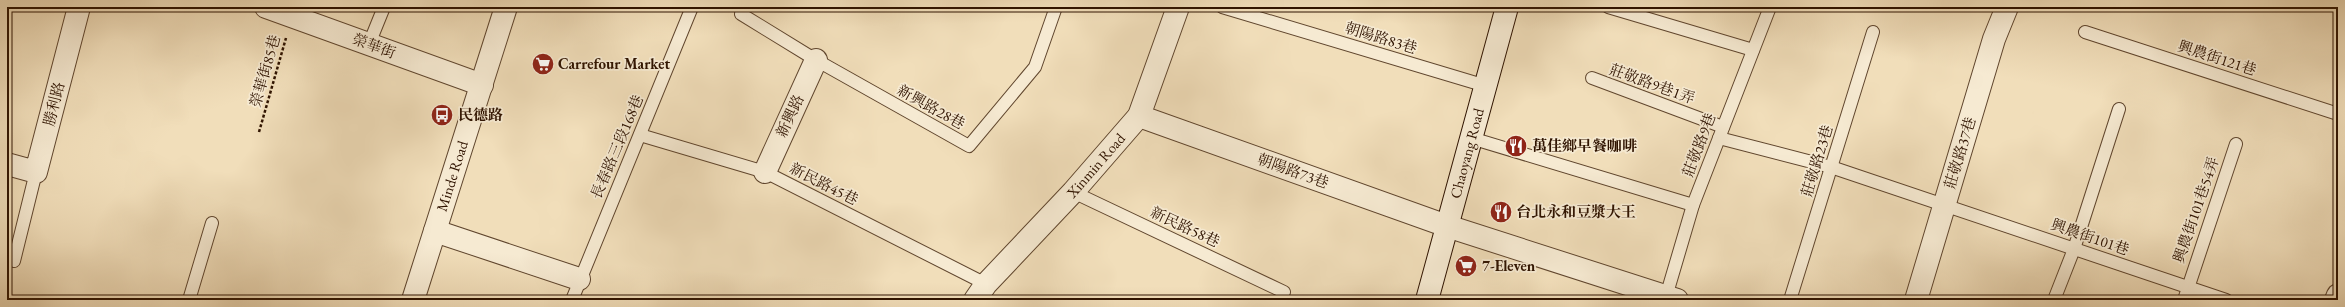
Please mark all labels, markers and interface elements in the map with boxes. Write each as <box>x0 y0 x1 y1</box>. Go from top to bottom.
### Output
street label: 朝陽路83巷 <box>1343 18 1420 57</box>
street label: 榮華街 <box>350 29 399 62</box>
street label: 榮華街85巷 <box>245 32 284 109</box>
street label: 興農街121巷 <box>2175 36 2259 79</box>
supermarket icon: Carrefour Market <box>530 51 556 77</box>
place label: Carrefour Market <box>558 54 670 73</box>
street label: 莊敬路9巷1弄 <box>1607 59 1697 108</box>
street label: 勝利路 <box>39 80 68 128</box>
street label: 新興路28巷 <box>894 80 968 133</box>
street label: 新興路 <box>771 91 808 140</box>
street label: 長春路三段168巷 <box>586 92 647 202</box>
bus stop icon: 民德路 <box>429 102 455 128</box>
place label: 民德路 <box>458 105 503 124</box>
street label: Chaoyang Road <box>1445 106 1488 200</box>
street label: 莊敬路9巷 <box>1678 110 1719 180</box>
street label: 莊敬路37巷 <box>1940 114 1979 191</box>
street label: 莊敬路23巷 <box>1797 122 1836 199</box>
street label: Xinmin Road <box>1062 129 1129 202</box>
restaurant icon: 萬佳鄉早餐咖啡 <box>1503 133 1529 159</box>
place label: 萬佳鄉早餐咖啡 <box>1532 136 1637 155</box>
street label: Minde Road <box>432 138 472 214</box>
street label: 朝陽路73巷 <box>1255 149 1331 192</box>
street label: 興農街101巷54弄 <box>2168 154 2223 265</box>
street label: 新民路45巷 <box>787 158 862 209</box>
restaurant icon: 台北永和豆漿大王 <box>1488 199 1514 225</box>
street label: 新民路58巷 <box>1147 202 1223 251</box>
place label: 台北永和豆漿大王 <box>1516 202 1636 221</box>
street label: 興農街101巷 <box>2048 214 2132 259</box>
supermarket icon: 7-Eleven <box>1453 253 1479 279</box>
place label: 7-Eleven <box>1482 256 1536 275</box>

